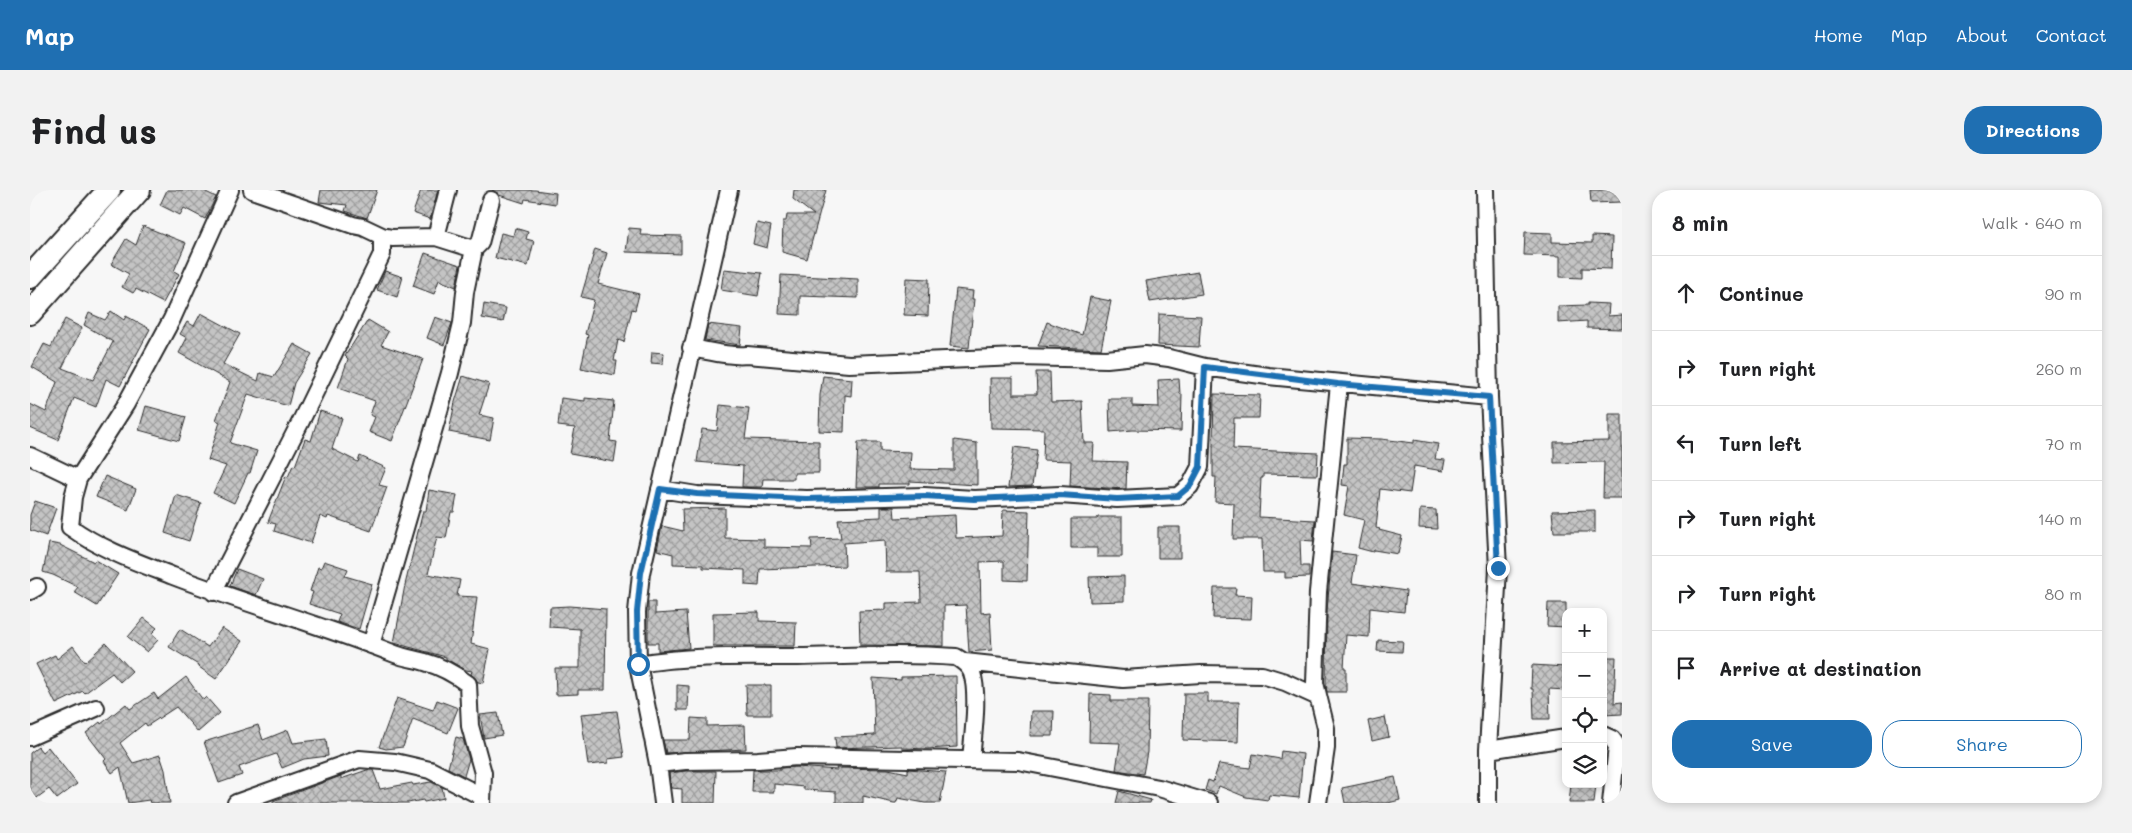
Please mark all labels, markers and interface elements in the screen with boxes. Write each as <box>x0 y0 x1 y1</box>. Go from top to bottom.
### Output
text: Map <box>25 20 74 51</box>
text: Home <box>1814 23 1863 47</box>
text: Map <box>1891 23 1927 47</box>
text: About <box>1955 23 2008 47</box>
text: Contact <box>2036 23 2107 47</box>
button: Directions <box>1964 106 2102 154</box>
text: Find us <box>30 107 157 153</box>
text: 8 min <box>1672 209 1728 236</box>
text: Walk · 640 m <box>1981 212 2082 233</box>
icon: ahead <box>1672 279 1700 307</box>
text: Continue <box>1719 281 1804 306</box>
text: 90 m <box>2045 283 2082 304</box>
icon: right <box>1672 354 1700 382</box>
text: Turn right <box>1719 356 1816 381</box>
text: 260 m <box>2036 358 2082 379</box>
icon: left <box>1672 429 1700 457</box>
text: Turn left <box>1719 431 1802 456</box>
text: 70 m <box>2045 433 2082 454</box>
icon: right <box>1672 504 1700 532</box>
text: Turn right <box>1719 506 1816 531</box>
text: 140 m <box>2038 508 2082 529</box>
route end <box>1487 557 1510 580</box>
icon: right <box>1672 579 1700 607</box>
text: Turn right <box>1719 581 1816 606</box>
text: 80 m <box>2045 583 2082 604</box>
map controls <box>1562 608 1607 788</box>
button: + <box>1562 608 1607 653</box>
route start <box>627 653 650 676</box>
button: − <box>1562 653 1607 698</box>
icon: arrive <box>1672 654 1700 682</box>
text: Arrive at destination <box>1719 656 1922 681</box>
button: locate <box>1562 698 1607 743</box>
button: Save <box>1672 720 1872 768</box>
button: Share <box>1882 720 2082 768</box>
button: layers <box>1562 743 1607 788</box>

